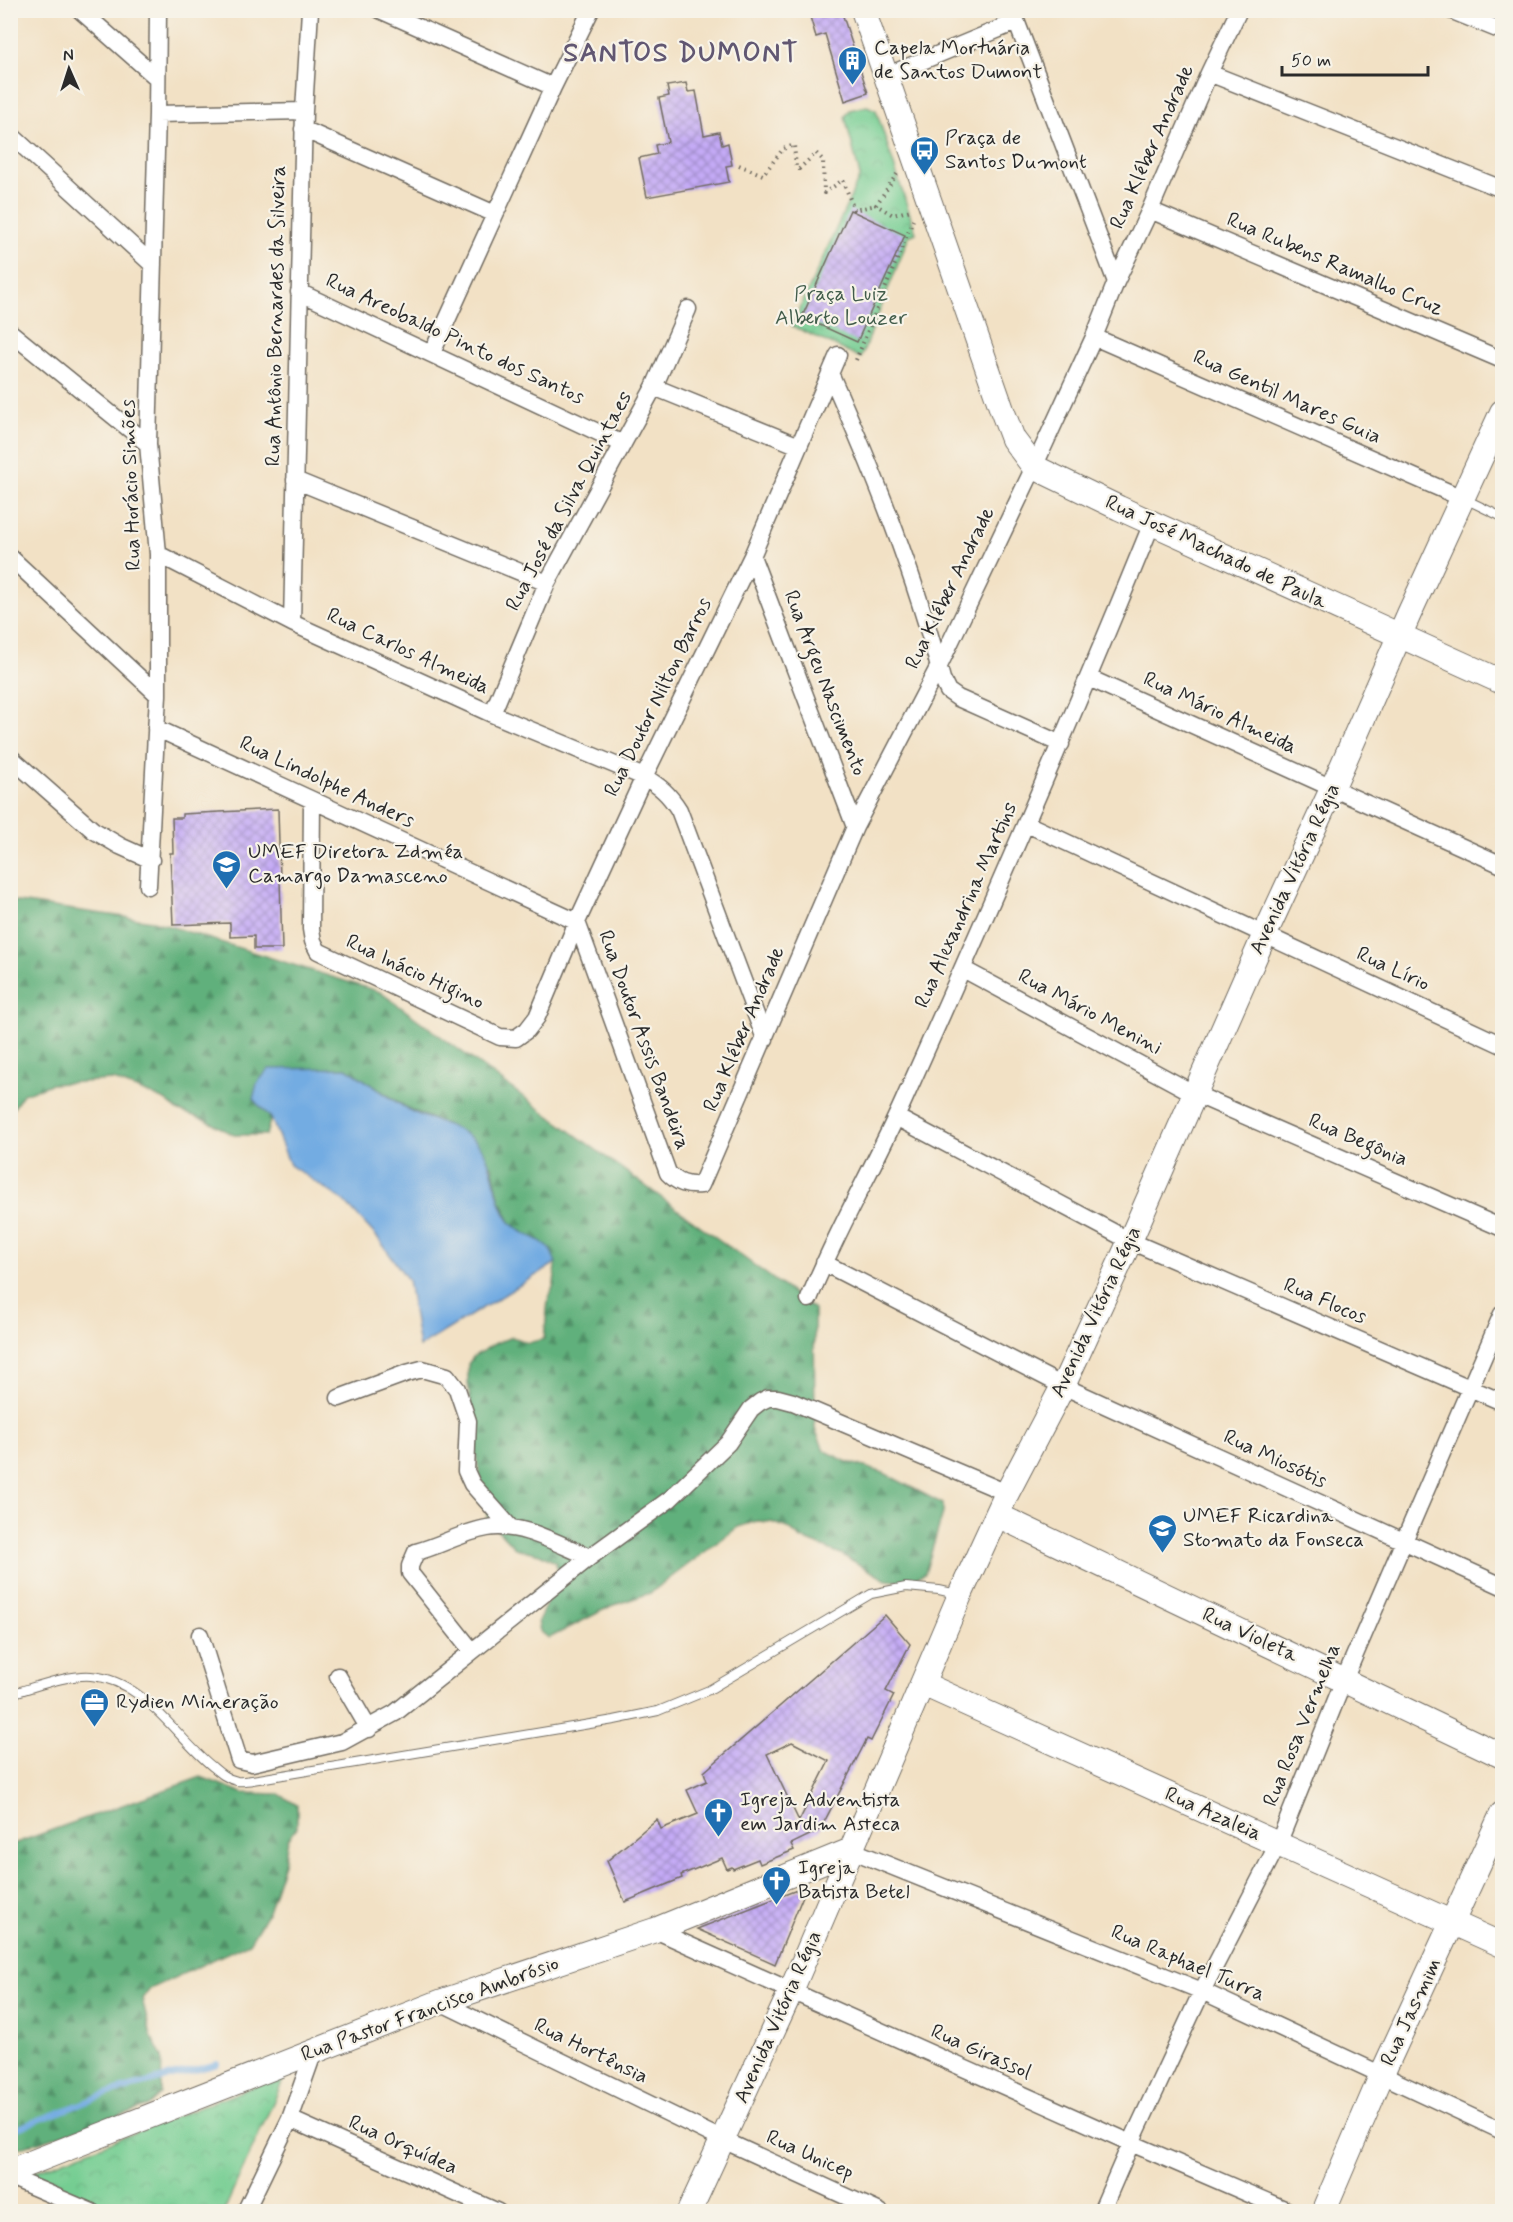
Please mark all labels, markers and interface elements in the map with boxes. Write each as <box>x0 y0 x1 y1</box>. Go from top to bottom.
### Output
place label: Capela Mortuária de Santos Dumont <box>874 34 1042 86</box>
district label: SANTOS DUMONT <box>563 36 799 71</box>
north arrow <box>39 39 99 99</box>
scale bar <box>1282 39 1428 77</box>
building icon: Capela Mortuária de Santos Dumont <box>837 44 869 86</box>
text: N <box>62 45 74 66</box>
text: 50 m <box>1291 49 1331 73</box>
street label: Rua Kléber Andrade <box>1103 60 1201 234</box>
place label: Praça de Santos Dumont <box>945 124 1087 176</box>
bus stop icon: Praça de Santos Dumont <box>908 134 940 176</box>
street label: Rua Antônio Bernardes da Silveira <box>259 165 293 467</box>
street label: Rua Rubens Ramalho Cruz <box>1222 206 1448 322</box>
street label: Rua Areobaldo Pinto dos Santos <box>321 267 589 411</box>
park label: Praça Luiz Alberto Louzer <box>775 280 907 332</box>
street label: Rua Gentil Mares Guia <box>1189 343 1385 451</box>
street label: Rua José da Silva Quintaes <box>499 386 639 616</box>
street label: Rua Horácio Simões <box>114 399 148 571</box>
street label: Rua José Machado de Paula <box>1101 488 1332 616</box>
street label: Rua Kléber Andrade <box>899 502 1001 674</box>
street label: Rua Argeu Nascimento <box>775 586 873 780</box>
street label: Rua Doutor Nilton Barros <box>598 593 718 801</box>
street label: Rua Carlos Almeida <box>322 601 494 701</box>
street label: Rua Mário Almeida <box>1139 665 1301 761</box>
street label: Rua Lindolphe Anders <box>235 729 419 835</box>
street label: Avenida Vitória Régia <box>1243 779 1347 959</box>
street label: Rua Alexandrina Martins <box>908 798 1024 1012</box>
place label: UMEF Diretora Zdméa Camargo Damasceno <box>248 838 463 890</box>
school or university icon: UMEF Diretora Zdméa Camargo Damasceno <box>211 848 243 890</box>
street label: Rua Doutor Assis Bandeira <box>591 926 697 1154</box>
street label: Rua Inácio Higino <box>340 928 489 1018</box>
street label: Rua Lírio <box>1352 940 1434 998</box>
street label: Rua Kléber Andrade <box>696 942 792 1116</box>
street label: Rua Mário Menini <box>1013 962 1167 1062</box>
street label: Rua Begônia <box>1303 1107 1412 1175</box>
street label: Avenida Vitória Régia <box>1044 1222 1148 1402</box>
street label: Rua Flocos <box>1279 1271 1371 1331</box>
street label: Rua Miosótis <box>1219 1423 1331 1495</box>
place label: UMEF Ricardina Stomato da Fonseca <box>1183 1502 1364 1554</box>
school or university icon: UMEF Ricardina Stomato da Fonseca <box>1146 1512 1178 1554</box>
street label: Rua Violeta <box>1198 1601 1303 1669</box>
street label: Rua Rosa Vermelha <box>1257 1639 1347 1811</box>
office icon: Rydien Mineração <box>79 1686 111 1728</box>
place label: Rydien Mineração <box>116 1688 279 1716</box>
street label: Rua Azaleia <box>1160 1780 1266 1848</box>
place label: Igreja Adventista em Jardim Asteca <box>740 1786 900 1838</box>
church icon: Igreja Adventista em Jardim Asteca <box>703 1796 735 1838</box>
place label: Igreja Batista Betel <box>798 1854 910 1906</box>
church icon: Igreja Batista Betel <box>761 1864 793 1906</box>
street label: Rua Raphael Turra <box>1107 1918 1269 2008</box>
street label: Avenida Vitória Régia <box>727 1926 829 2108</box>
street label: Rua Pastor Francisco Ambrósio <box>297 1949 563 2069</box>
street label: Rua Jasmim <box>1374 1953 1448 2071</box>
street label: Rua Hortênsia <box>529 2011 653 2091</box>
street label: Rua Girassol <box>926 2017 1036 2087</box>
street label: Rua Orquídea <box>344 2108 462 2182</box>
street label: Rua Unicep <box>762 2123 858 2187</box>

